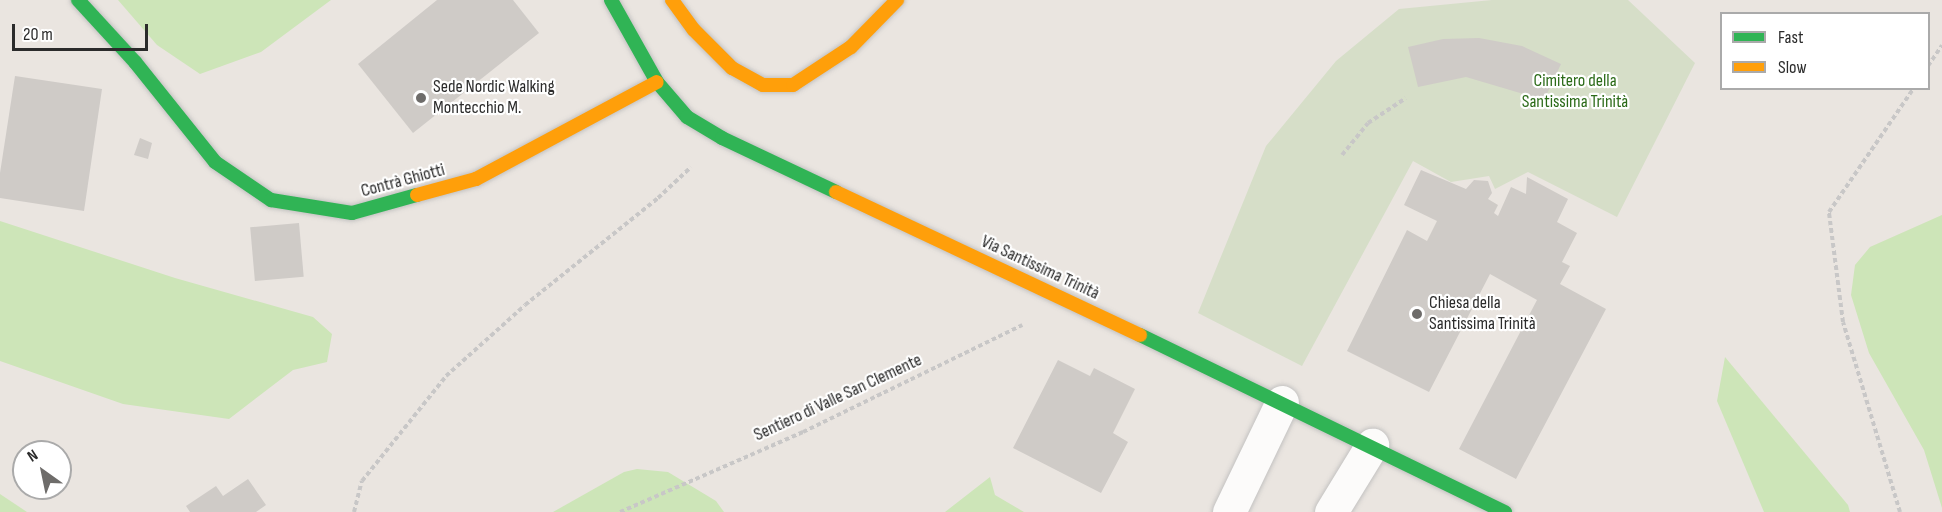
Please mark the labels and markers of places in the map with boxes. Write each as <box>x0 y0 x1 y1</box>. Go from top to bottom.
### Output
place label: Sede Nordic Walking Montecchio M. <box>433 77 555 119</box>
marker: Sede Nordic Walking Montecchio M. <box>414 91 428 105</box>
place label: Chiesa della Santissima Trinità <box>1429 293 1536 336</box>
marker: Chiesa della Santissima Trinità <box>1410 307 1424 321</box>

